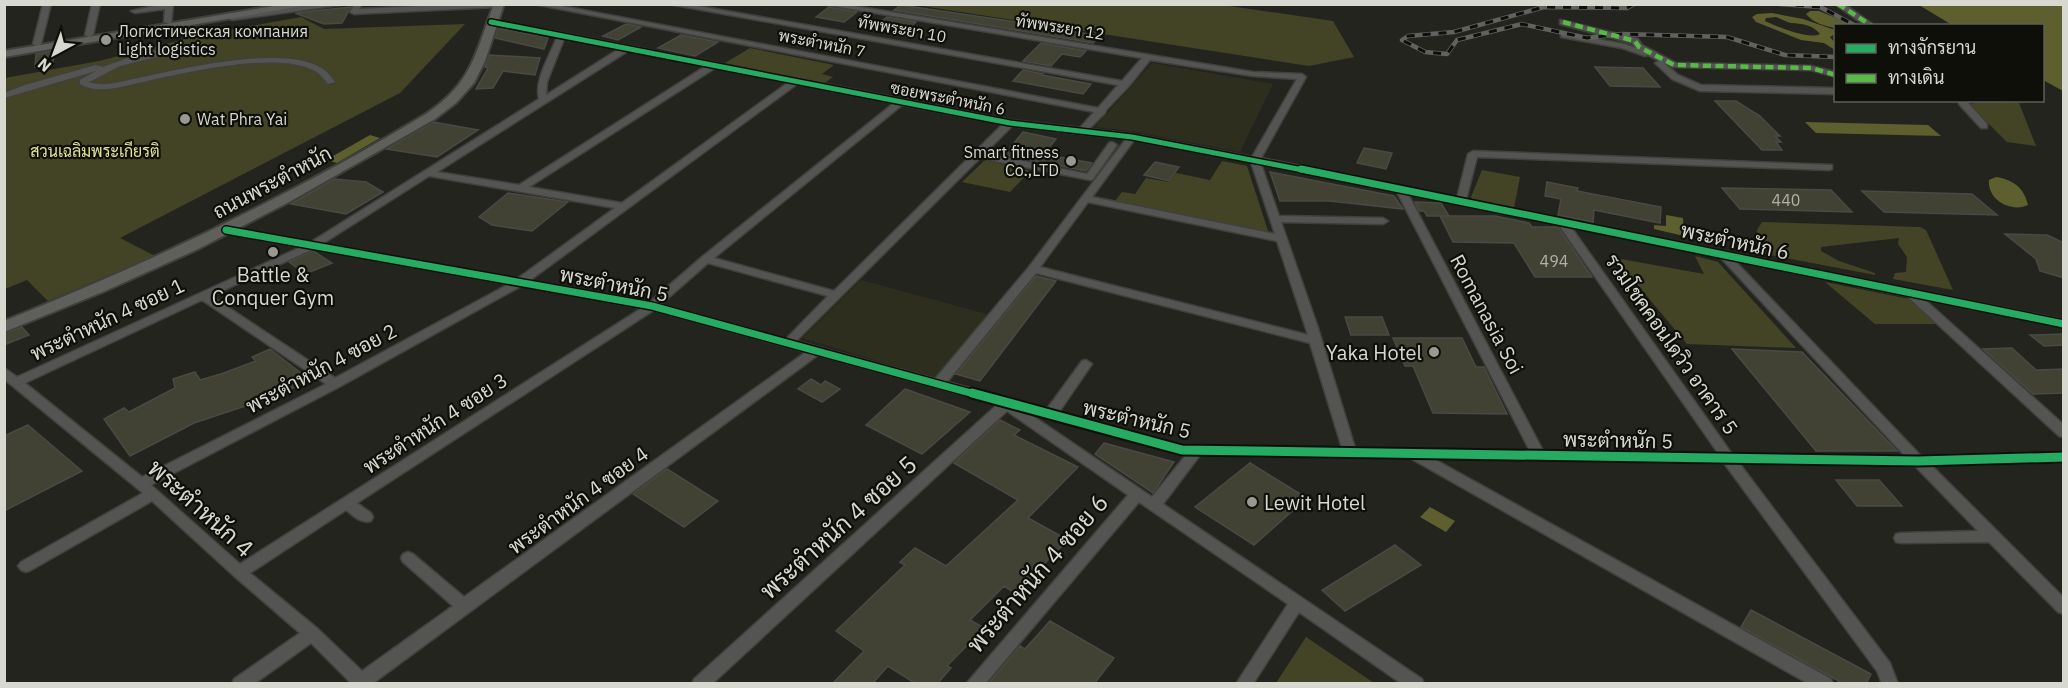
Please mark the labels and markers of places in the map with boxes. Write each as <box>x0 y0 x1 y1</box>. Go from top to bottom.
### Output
place label: Логистическая компания Light logistics <box>118 21 308 59</box>
marker: Логистическая компания Light logistics <box>99 33 113 47</box>
place label: Wat Phra Yai <box>197 109 287 129</box>
marker: Wat Phra Yai <box>178 112 192 126</box>
place label: Smart fitness Co.,LTD <box>964 142 1059 180</box>
marker: Smart fitness Co.,LTD <box>1064 154 1078 168</box>
marker: Battle & Conquer Gym <box>266 245 280 259</box>
place label: Battle & Conquer Gym <box>212 261 334 311</box>
place label: Yaka Hotel <box>1326 339 1422 366</box>
marker: Yaka Hotel <box>1427 345 1441 359</box>
place label: Lewit Hotel <box>1264 489 1366 516</box>
marker: Lewit Hotel <box>1245 495 1259 509</box>

